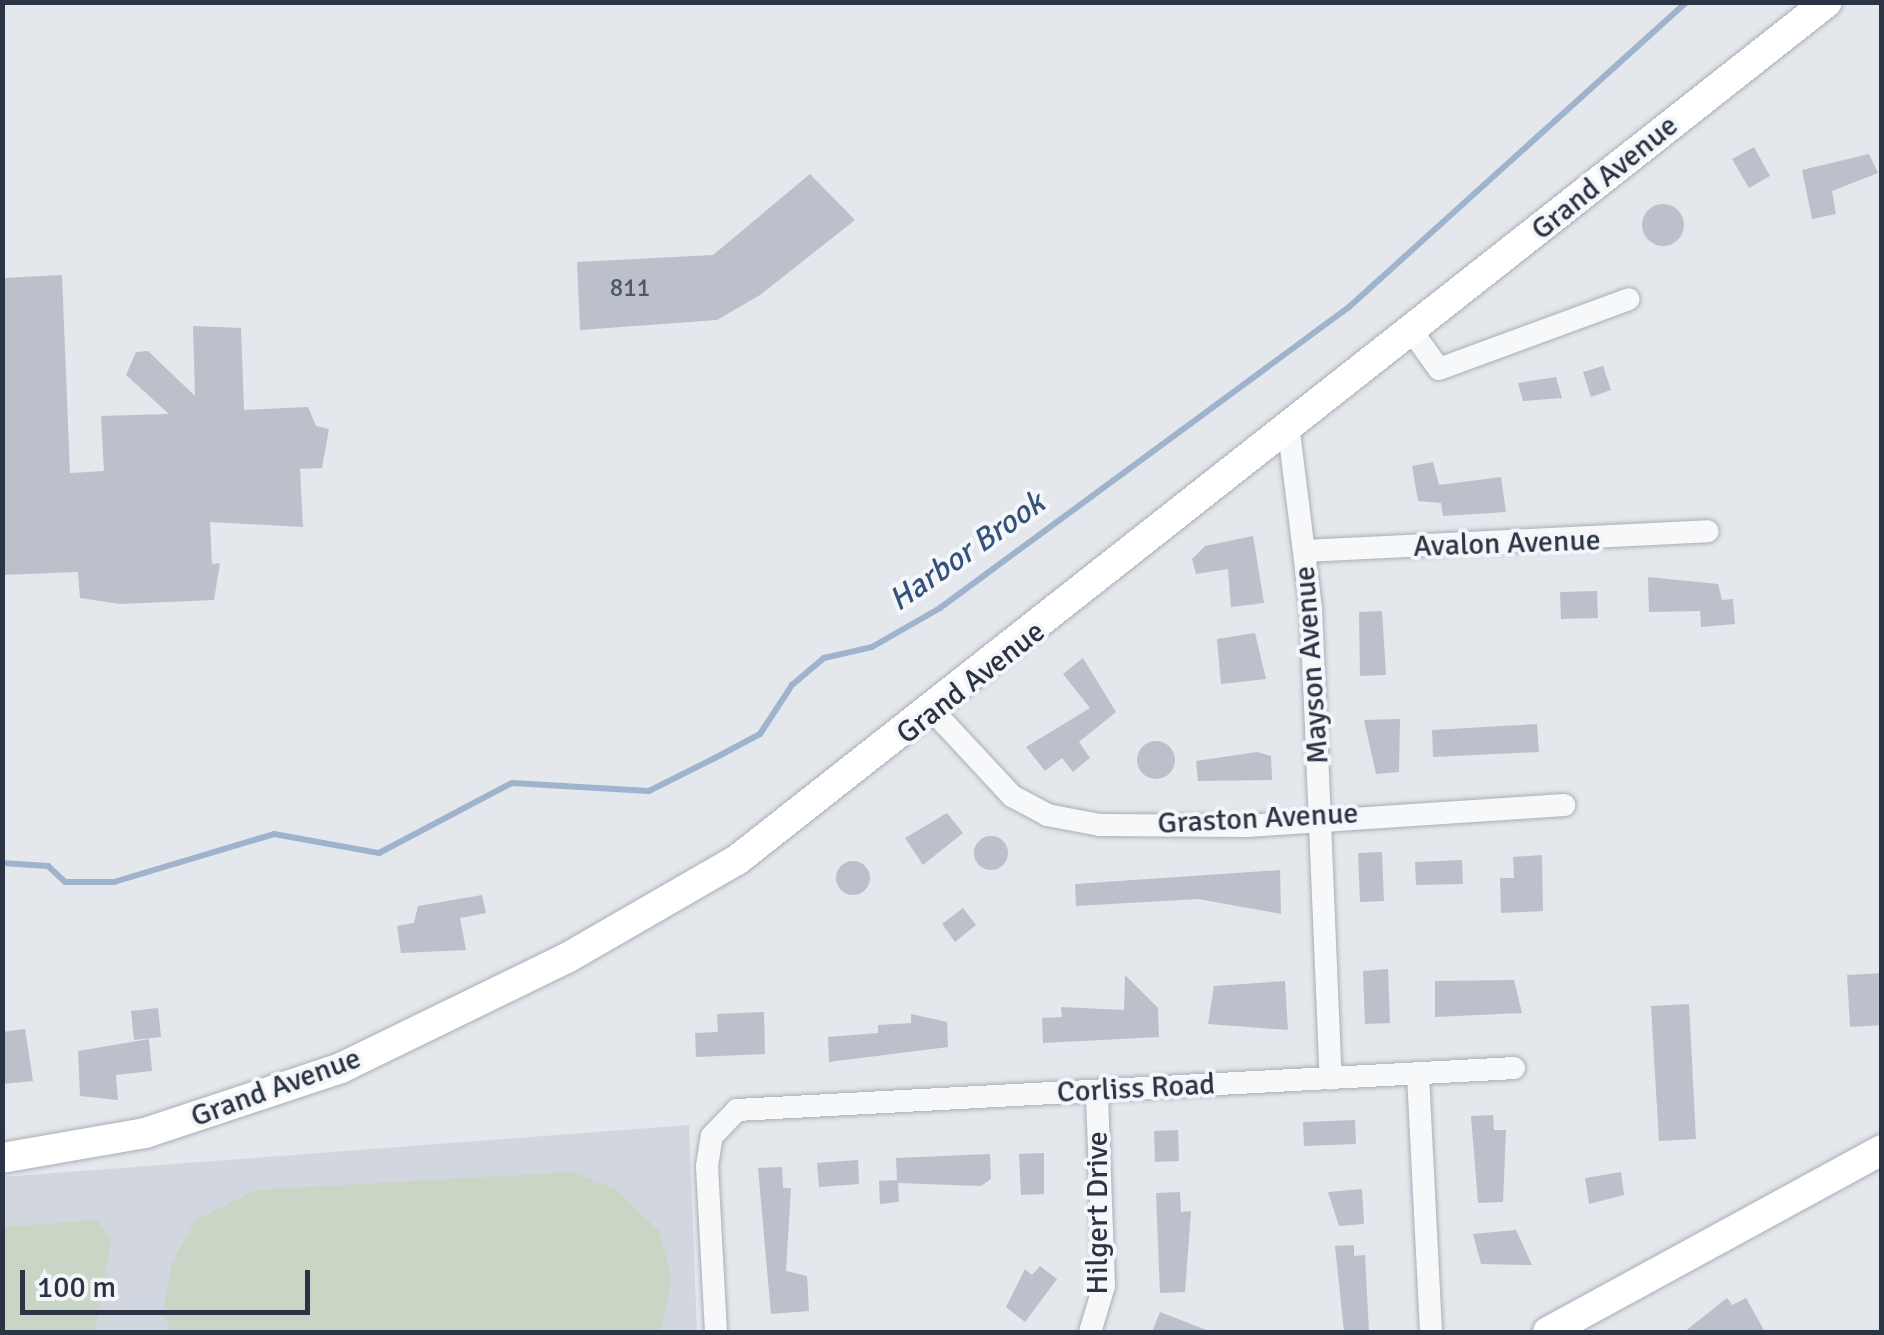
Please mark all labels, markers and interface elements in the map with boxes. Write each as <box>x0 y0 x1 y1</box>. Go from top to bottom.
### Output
street label: Grand Avenue <box>1524 108 1686 248</box>
house number: 811 <box>610 273 650 303</box>
water label: Harbor Brook <box>882 484 1052 620</box>
street label: Avalon Avenue <box>1413 523 1601 565</box>
street label: Mayson Avenue <box>1287 565 1337 765</box>
street label: Grand Avenue <box>890 614 1052 752</box>
street label: Graston Avenue <box>1157 796 1359 842</box>
street label: Grand Avenue <box>186 1041 366 1135</box>
street label: Corliss Road <box>1056 1067 1216 1111</box>
street label: Hilgert Drive <box>1080 1131 1116 1295</box>
scale bar <box>25 1250 315 1312</box>
text: 100 m <box>37 1269 116 1306</box>

